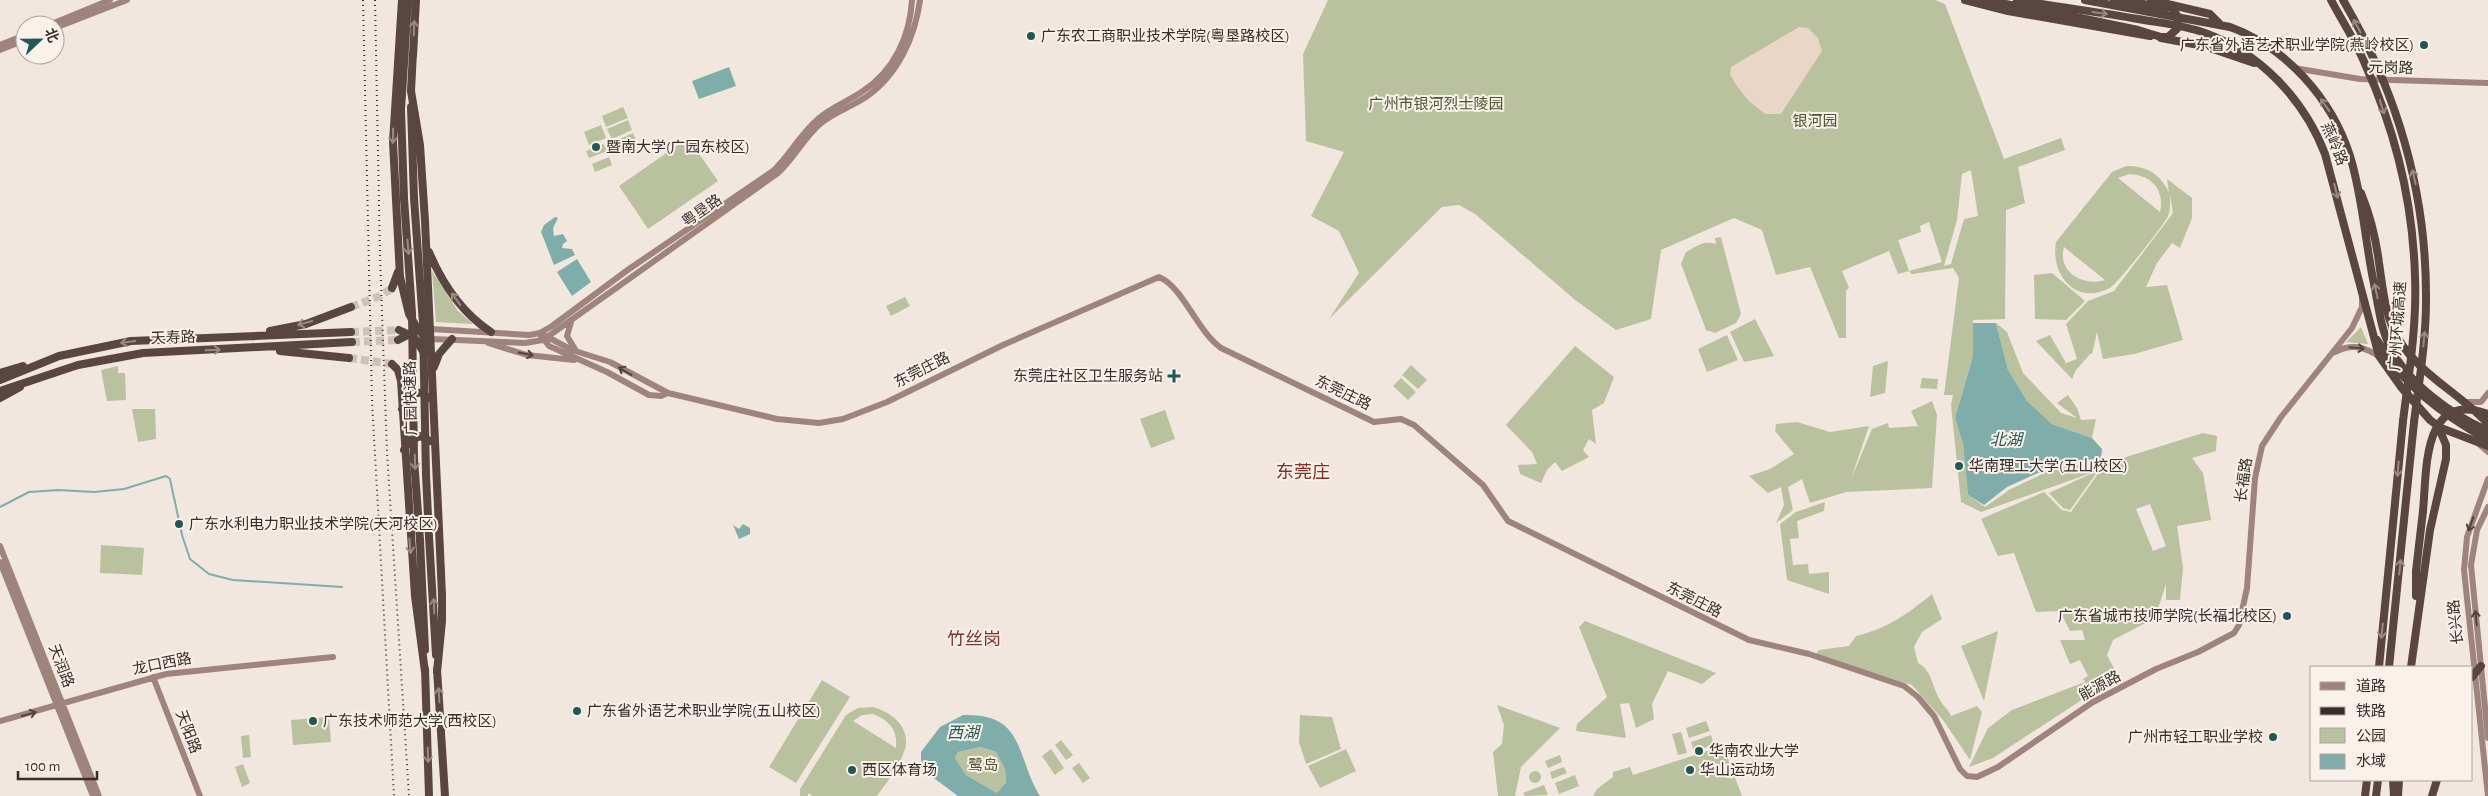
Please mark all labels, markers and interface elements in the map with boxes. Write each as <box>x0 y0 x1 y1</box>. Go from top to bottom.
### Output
one-way arrow <box>2092 8 2108 18</box>
north arrow <box>15 15 65 65</box>
one-way arrow <box>2352 19 2362 33</box>
one-way arrow <box>410 20 419 36</box>
text: 北 <box>42 26 61 45</box>
place label: 广东农工商职业技术学院(粤垦路校区) <box>1041 27 1290 44</box>
marker: 广东农工商职业技术学院(粤垦路校区) <box>1025 30 1037 42</box>
place label: 广东省外语艺术职业学院(燕岭校区) <box>2180 36 2414 53</box>
marker: 广东省外语艺术职业学院(燕岭校区) <box>2418 39 2430 51</box>
street label: 元岗路 <box>2368 59 2414 76</box>
park label: 广州市银河烈士陵园 <box>1368 95 1504 112</box>
one-way arrow <box>2320 98 2330 112</box>
one-way arrow <box>2378 98 2388 114</box>
park label: 银河园 <box>1792 113 1838 129</box>
street label: 燕岭路 <box>2318 120 2352 168</box>
one-way arrow <box>388 128 398 144</box>
place label: 暨南大学(广园东校区) <box>606 138 750 155</box>
marker: 暨南大学(广园东校区) <box>590 141 602 153</box>
one-way arrow <box>2409 170 2418 186</box>
one-way arrow <box>2332 183 2341 199</box>
street label: 粤垦路 <box>679 191 725 230</box>
one-way arrow <box>403 239 412 255</box>
street label: 广州环城高速 <box>2385 280 2409 371</box>
one-way arrow <box>2370 284 2380 300</box>
one-way arrow <box>451 292 461 306</box>
one-way arrow <box>298 319 314 329</box>
street label: 天寿路 <box>150 329 196 346</box>
one-way arrow <box>2420 331 2429 347</box>
one-way arrow <box>121 337 137 347</box>
one-way arrow <box>2348 343 2364 353</box>
one-way arrow <box>205 346 221 355</box>
street label: 东莞庄路 <box>891 349 952 390</box>
one-way arrow <box>518 350 534 359</box>
street label: 广园快速路 <box>402 360 419 436</box>
one-way arrow <box>619 365 633 375</box>
place label: 东莞庄社区卫生服务站 <box>1013 368 1163 384</box>
marker: 东莞庄社区卫生服务站 <box>1167 369 1181 383</box>
street label: 东莞庄路 <box>1313 372 1374 413</box>
water label: 北湖 <box>1990 431 2025 448</box>
one-way arrow <box>410 453 419 469</box>
place label: 华南理工大学(五山校区) <box>1969 457 2128 474</box>
street label: 长福路 <box>2232 457 2255 503</box>
marker: 华南理工大学(五山校区) <box>1953 460 1965 472</box>
one-way arrow <box>2394 461 2403 477</box>
district label: 东莞庄 <box>1276 462 1330 482</box>
place label: 广东水利电力职业技术学院(天河校区) <box>189 515 438 532</box>
one-way arrow <box>2466 516 2475 532</box>
marker: 广东水利电力职业技术学院(天河校区) <box>173 518 185 530</box>
one-way arrow <box>406 537 415 553</box>
one-way arrow <box>2395 559 2405 575</box>
street label: 东莞庄路 <box>1664 579 1725 620</box>
one-way arrow <box>429 598 438 614</box>
street label: 长兴路 <box>2445 599 2466 645</box>
place label: 广东省城市技师学院(长福北校区) <box>2058 607 2277 624</box>
marker: 广东省城市技师学院(长福北校区) <box>2281 610 2293 622</box>
one-way arrow <box>2471 610 2481 626</box>
one-way arrow <box>2377 623 2387 639</box>
district label: 竹丝岗 <box>947 629 1001 649</box>
street label: 天润路 <box>46 642 77 690</box>
street label: 龙口西路 <box>131 649 193 677</box>
legend <box>2310 666 2473 781</box>
street label: 能源路 <box>2076 667 2123 703</box>
text: 道路 <box>2356 678 2386 694</box>
one-way arrow <box>434 687 443 703</box>
place label: 广东省外语艺术职业学院(五山校区) <box>587 702 821 719</box>
text: 铁路 <box>2356 703 2386 719</box>
marker: 广东省外语艺术职业学院(五山校区) <box>571 705 583 717</box>
one-way arrow <box>20 708 36 718</box>
street label: 天阳路 <box>173 708 204 756</box>
place label: 广东技术师范大学(西校区) <box>323 712 497 729</box>
marker: 广东技术师范大学(西校区) <box>307 715 319 727</box>
water label: 西湖 <box>947 724 982 741</box>
place label: 广州市轻工职业学校 <box>2128 728 2263 745</box>
text: 公园 <box>2356 728 2386 744</box>
marker: 广州市轻工职业学校 <box>2267 731 2279 743</box>
place label: 华南农业大学 <box>1709 742 1799 759</box>
marker: 华南农业大学 <box>1693 745 1705 757</box>
one-way arrow <box>423 747 432 763</box>
scale bar <box>18 748 96 780</box>
text: 水域 <box>2356 753 2386 769</box>
park label: 鹭岛 <box>968 757 998 773</box>
text: 100 m <box>25 759 60 774</box>
place label: 华山运动场 <box>1700 761 1775 778</box>
place label: 西区体育场 <box>862 762 937 778</box>
marker: 西区体育场 <box>846 764 858 776</box>
marker: 华山运动场 <box>1684 764 1696 776</box>

